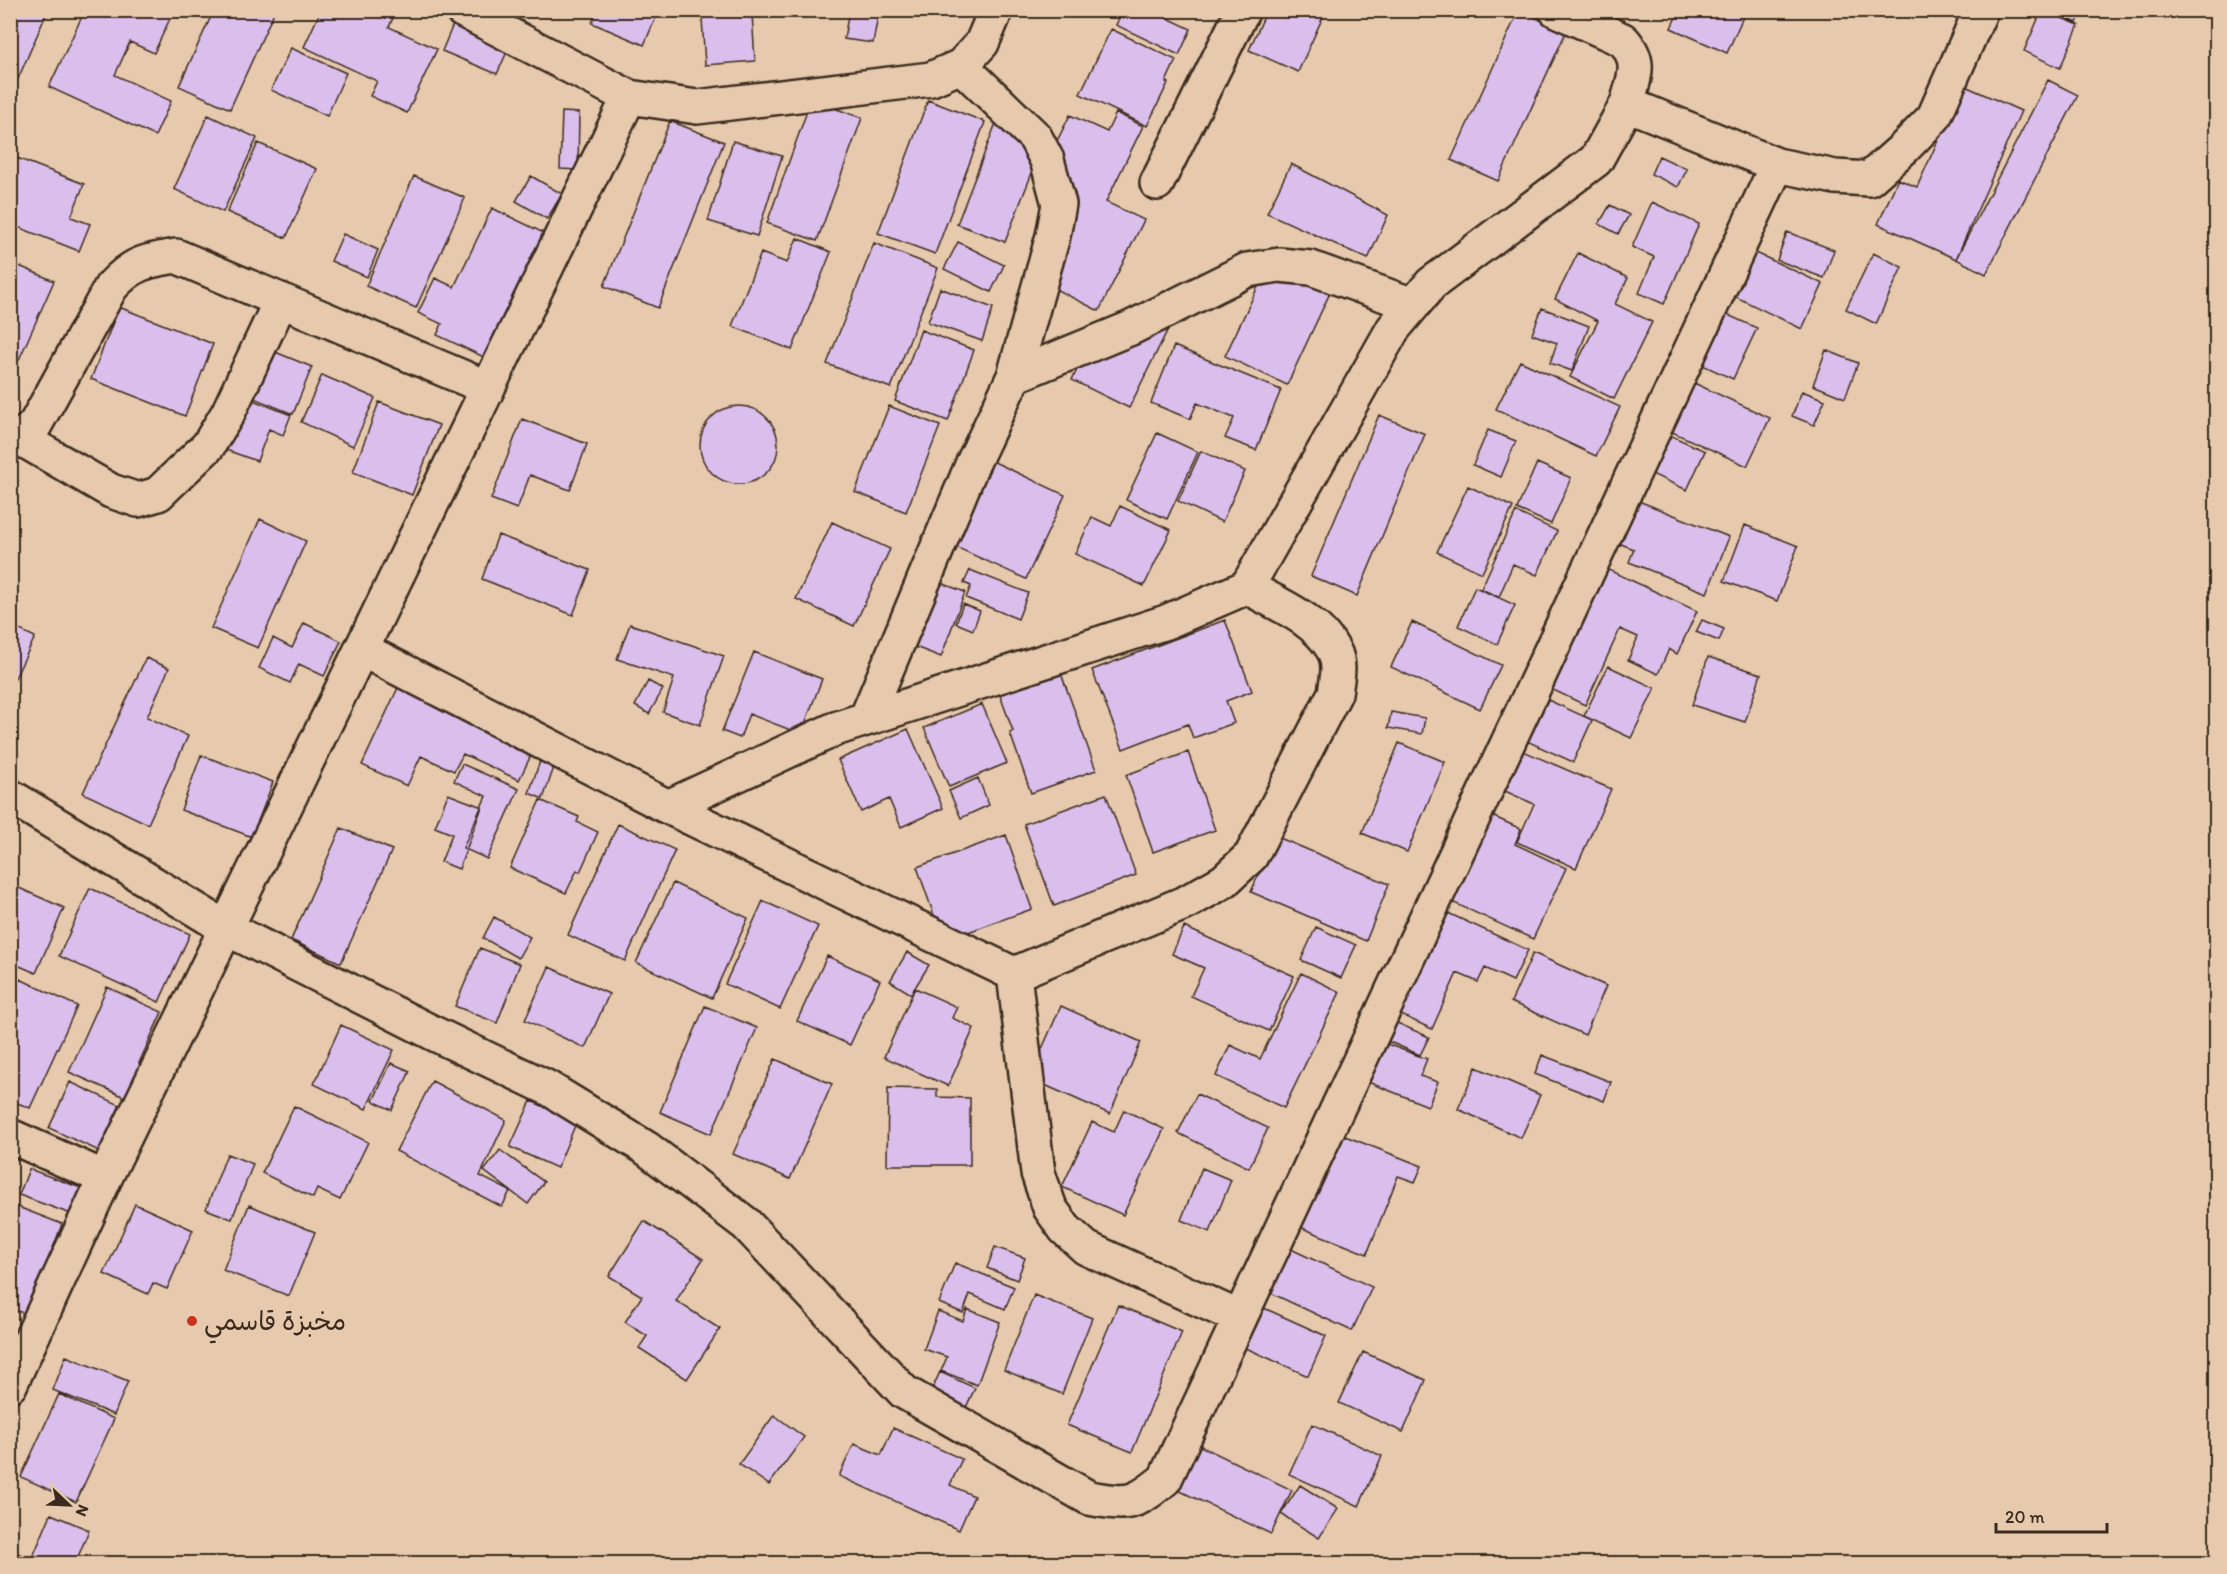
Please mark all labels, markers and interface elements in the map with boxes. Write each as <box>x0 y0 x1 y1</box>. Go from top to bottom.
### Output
place label: مخبزة قاسمي <box>204 1305 346 1344</box>
marker: مخبزة قاسمي <box>185 1314 199 1328</box>
north arrow <box>39 1475 99 1535</box>
scale bar <box>1996 1496 2107 1534</box>
text: N <box>71 1502 93 1519</box>
text: 20 m <box>2005 1506 2045 1528</box>

